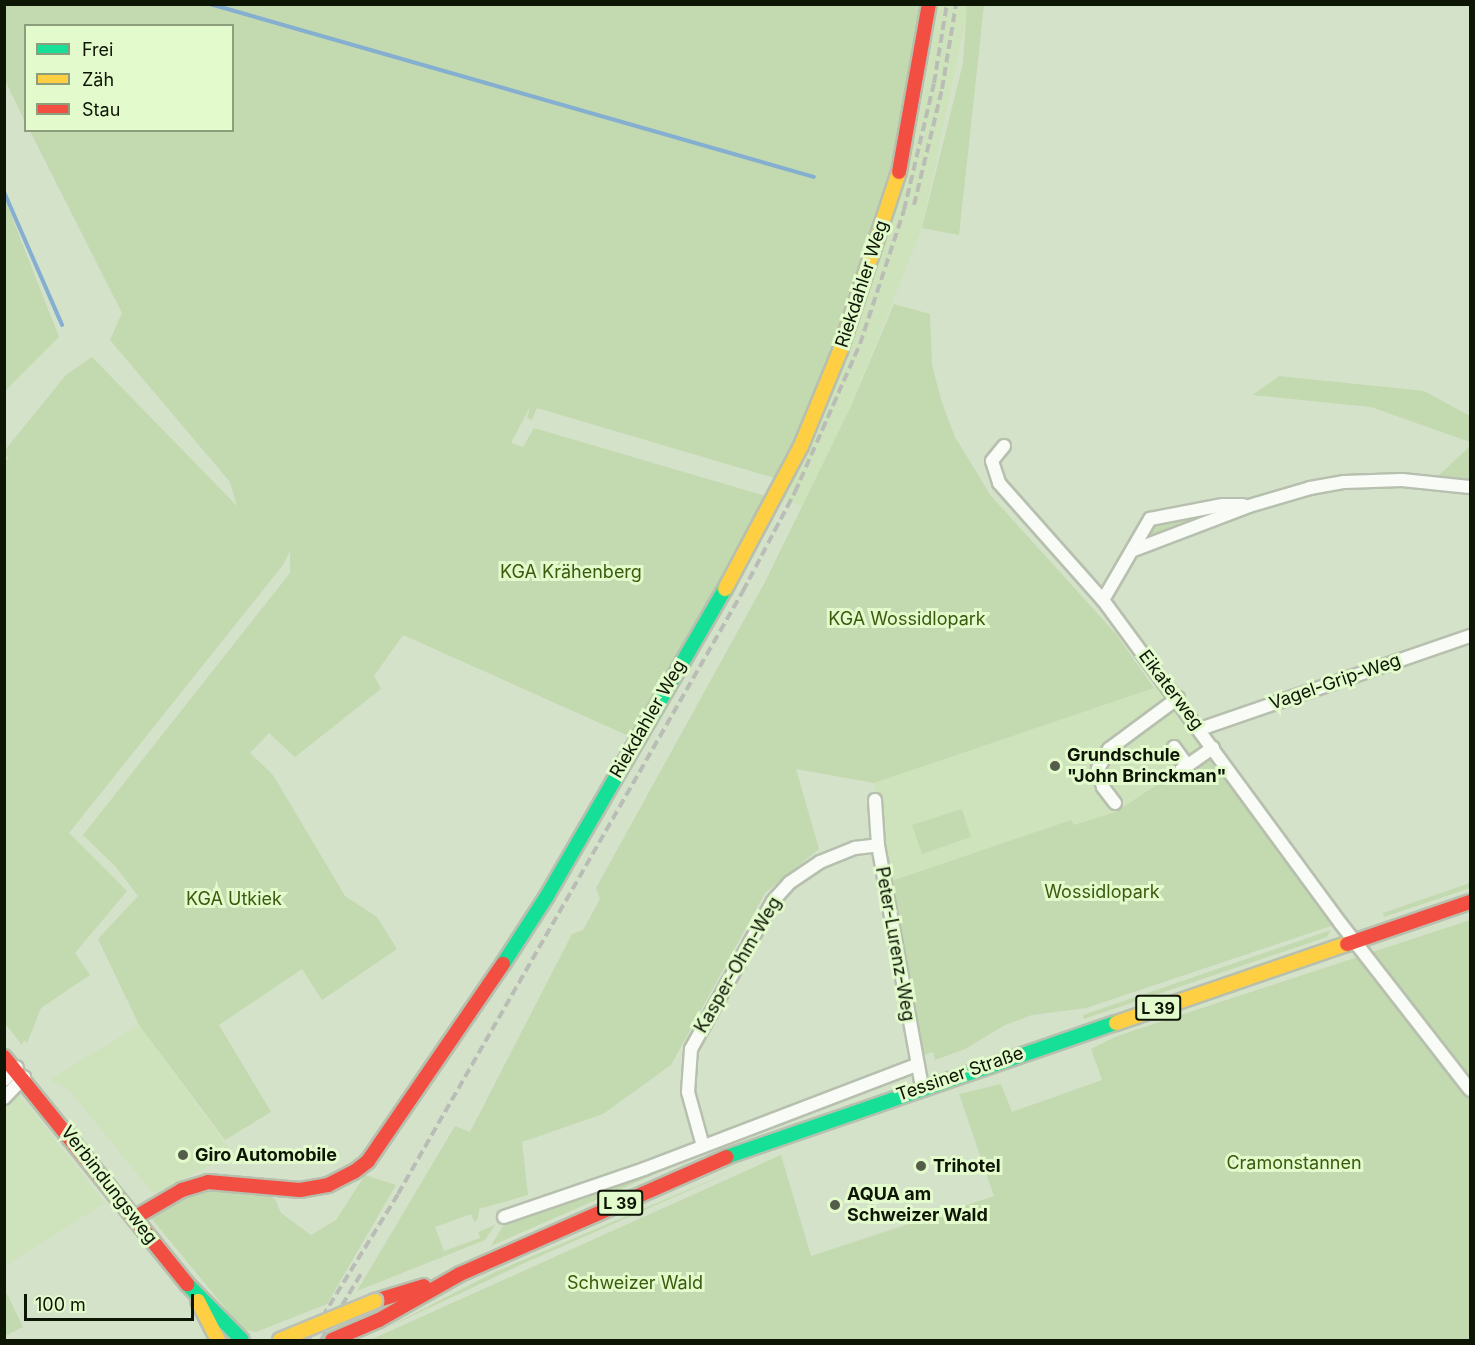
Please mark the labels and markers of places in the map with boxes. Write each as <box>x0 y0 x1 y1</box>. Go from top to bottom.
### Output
place label: Grundschule "John Brinckman" <box>1067 745 1226 788</box>
marker: Grundschule "John Brinckman" <box>1048 759 1062 773</box>
place label: Giro Automobile <box>195 1144 337 1166</box>
marker: Giro Automobile <box>176 1148 190 1162</box>
place label: Trihotel <box>933 1155 1001 1177</box>
marker: Trihotel <box>914 1159 928 1173</box>
place label: AQUA am Schweizer Wald <box>847 1184 988 1226</box>
marker: AQUA am Schweizer Wald <box>828 1198 842 1212</box>

